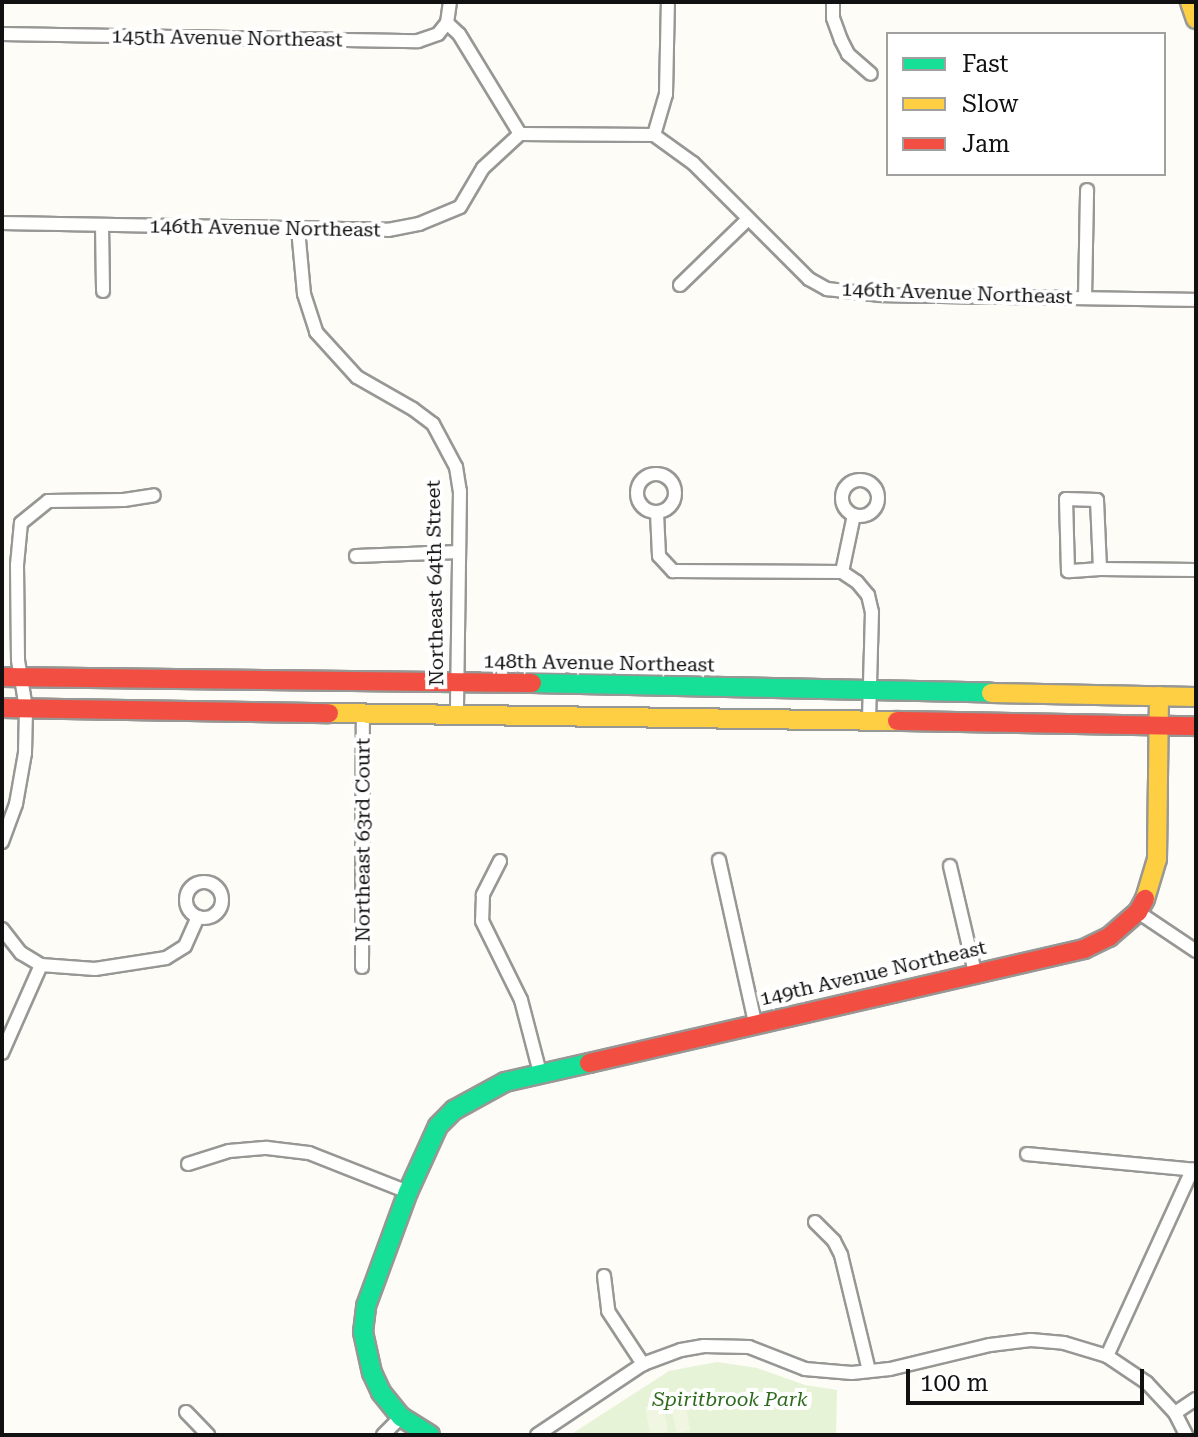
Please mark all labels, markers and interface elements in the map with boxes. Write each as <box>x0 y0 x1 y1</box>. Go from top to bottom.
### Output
street label: 145th Avenue Northeast <box>111 24 343 52</box>
legend <box>886 32 1166 176</box>
text: Fast <box>962 50 1009 78</box>
text: Slow <box>962 90 1018 118</box>
text: Jam <box>962 130 1010 158</box>
street label: 146th Avenue Northeast <box>149 214 381 242</box>
street label: 146th Avenue Northeast <box>841 277 1073 309</box>
street label: Northeast 64th Street <box>421 480 449 686</box>
street label: 148th Avenue Northeast <box>483 649 715 677</box>
street label: Northeast 63rd Court <box>351 738 375 942</box>
street label: 149th Avenue Northeast <box>758 935 988 1011</box>
scale bar <box>910 1353 1148 1403</box>
text: 100 m <box>920 1369 988 1397</box>
park label: Spiritbrook Park <box>652 1387 808 1411</box>

